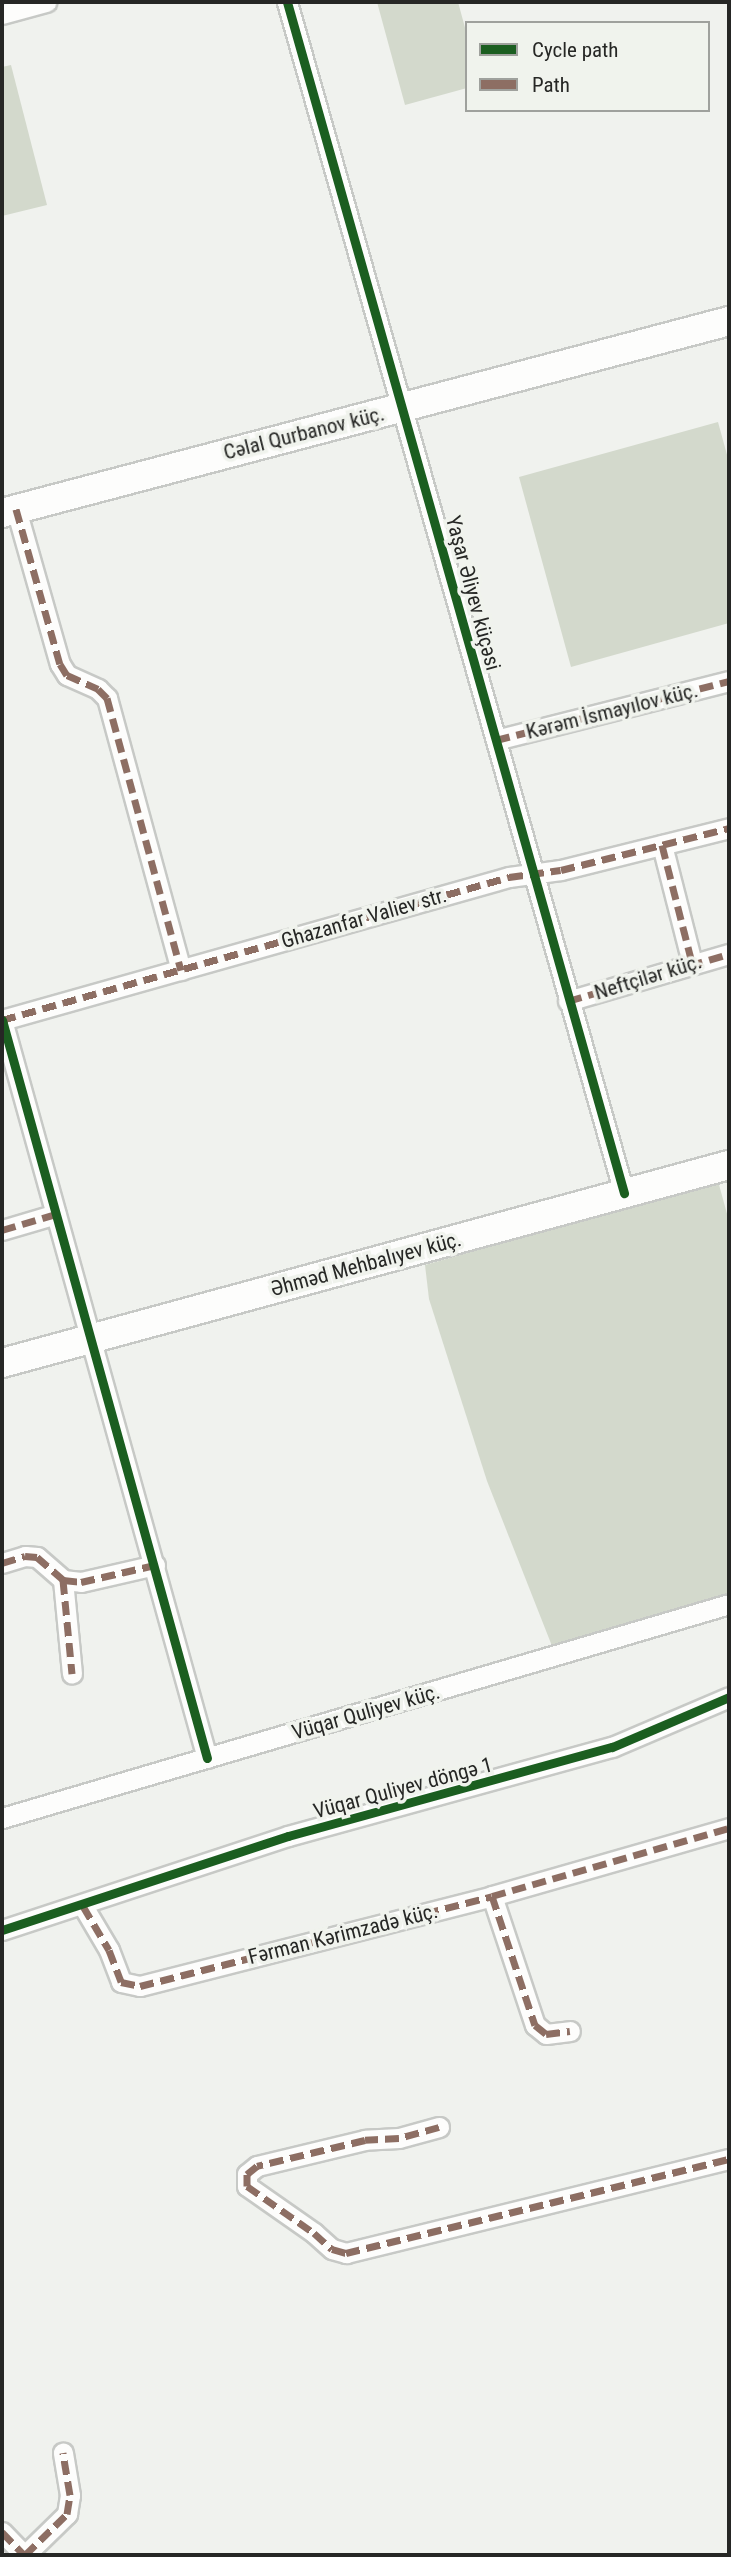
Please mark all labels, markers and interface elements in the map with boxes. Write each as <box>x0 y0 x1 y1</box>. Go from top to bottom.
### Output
legend <box>465 21 710 112</box>
text: Cycle path <box>532 38 618 62</box>
text: Path <box>532 73 570 97</box>
street label: Cəlal Qurbanov küç. <box>221 401 387 465</box>
street label: Yaşar Əliyev küçəsi <box>440 513 506 673</box>
street label: Kərəm İsmayılov küç. <box>523 677 701 745</box>
street label: Ghazanfar Valiev str. <box>278 882 450 954</box>
street label: Neftçilər küç. <box>591 949 705 1005</box>
street label: Əhməd Mehbalıyev küç. <box>268 1226 464 1302</box>
street label: Vüqar Quliyev küç. <box>289 1679 443 1745</box>
street label: Vüqar Quliyev döngə 1 <box>311 1752 495 1824</box>
street label: Fərman Kərimzadə küç. <box>246 1898 440 1970</box>

